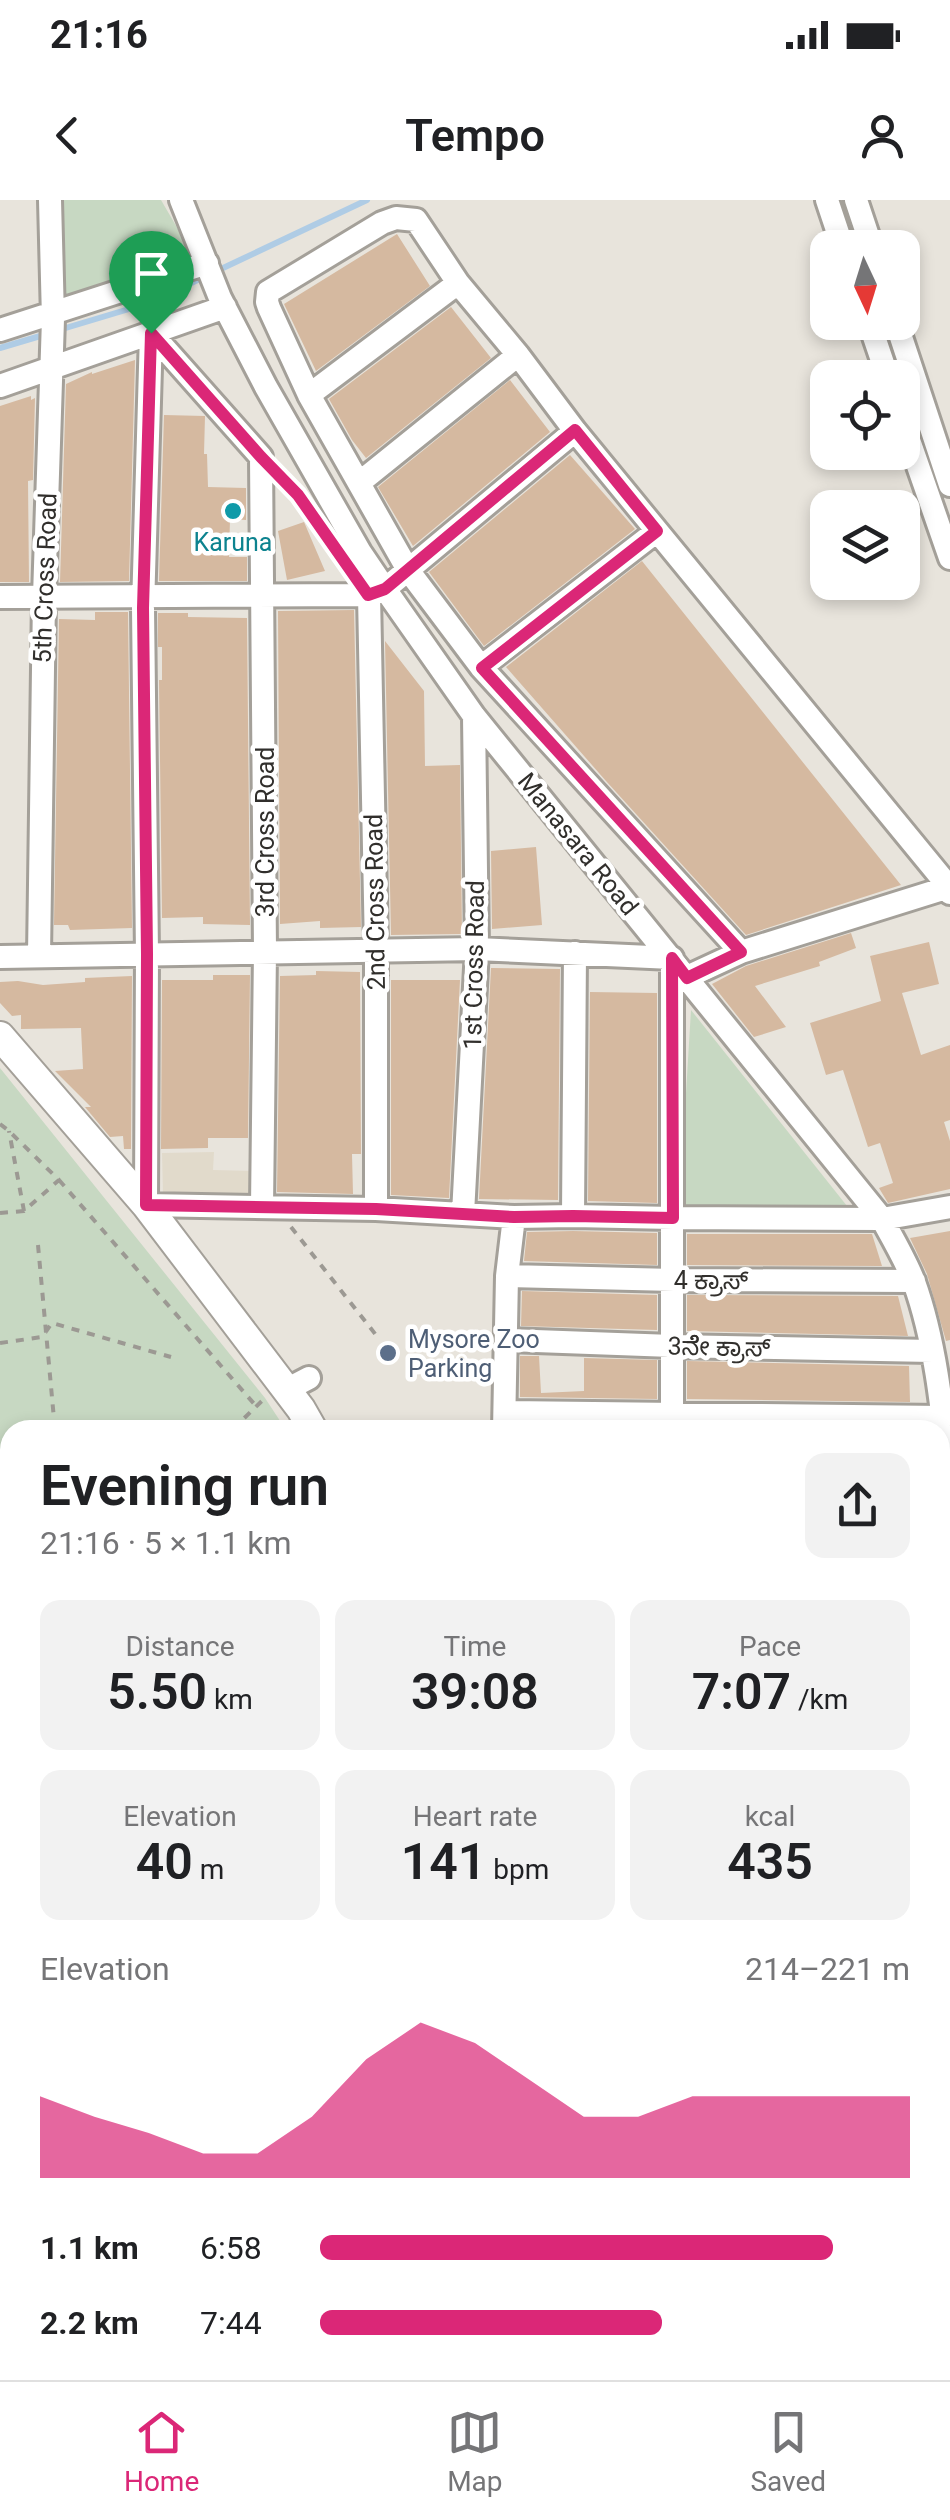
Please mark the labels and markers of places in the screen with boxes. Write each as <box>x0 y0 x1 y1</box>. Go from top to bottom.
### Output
pin <box>109 231 194 334</box>
marker: Karuna <box>222 500 244 522</box>
place label: Karuna <box>194 528 272 557</box>
place label: Mysore Zoo Parking <box>408 1325 540 1383</box>
marker: Mysore Zoo Parking <box>377 1342 399 1364</box>

